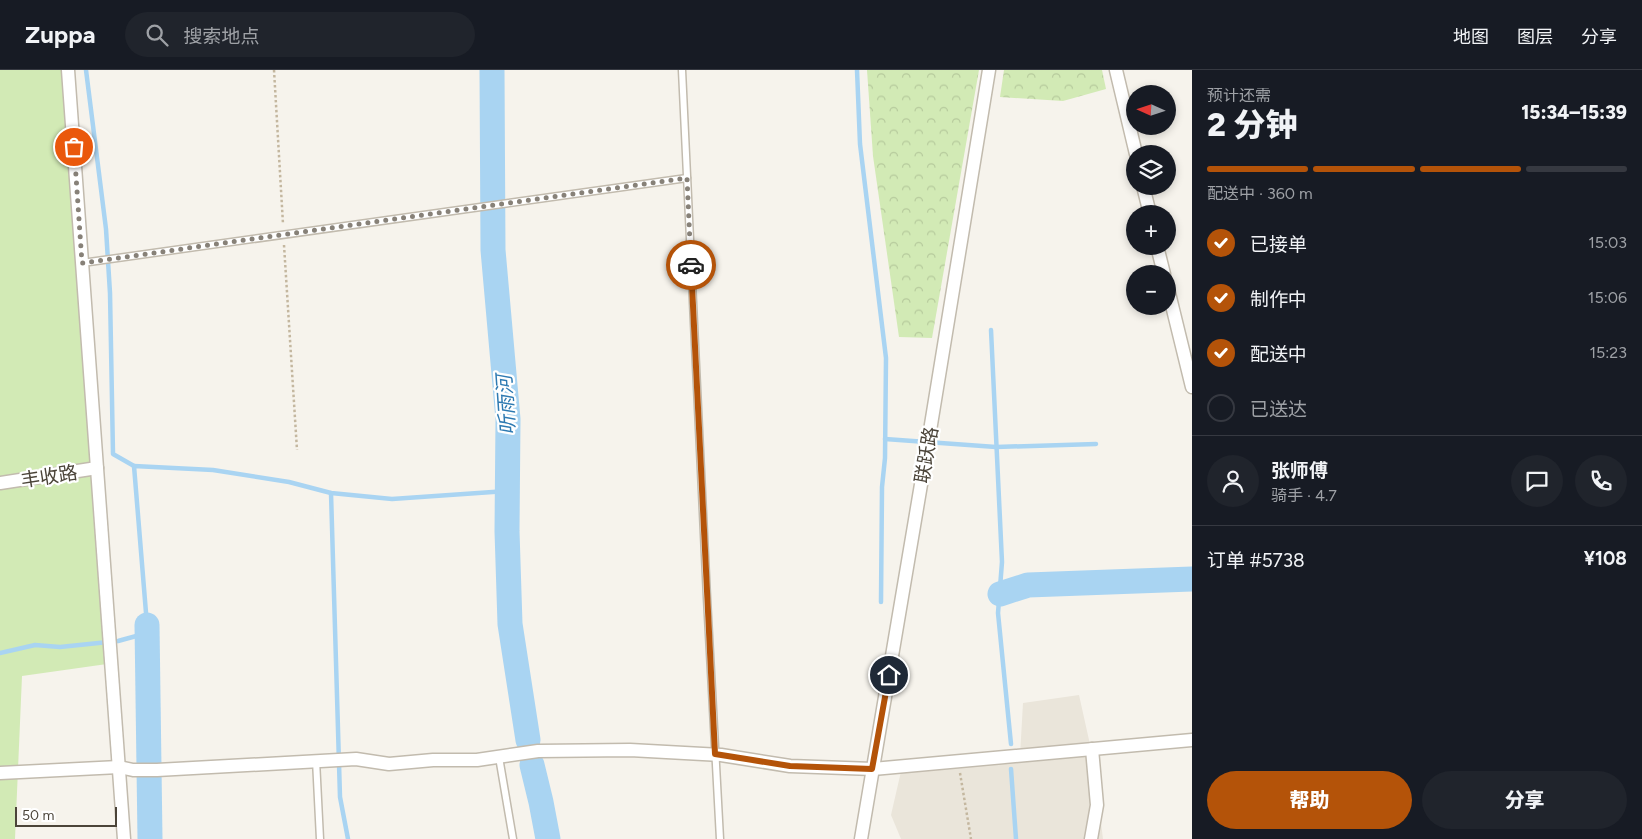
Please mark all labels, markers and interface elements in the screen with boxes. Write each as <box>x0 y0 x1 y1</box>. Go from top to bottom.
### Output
search box <box>125 12 475 57</box>
text: Zuppa <box>25 20 95 49</box>
icon: search <box>143 21 171 49</box>
text: 搜索地点 <box>183 25 259 48</box>
text: 地图 <box>1453 26 1489 48</box>
text: 图层 <box>1517 26 1553 48</box>
text: 分享 <box>1581 26 1617 48</box>
north arrow <box>1126 85 1176 135</box>
map controls <box>1126 85 1176 315</box>
text: 预计还需 <box>1207 86 1271 105</box>
text: 15:34–15:39 <box>1521 101 1627 124</box>
text: 2 分钟 <box>1207 106 1297 144</box>
pin <box>53 126 95 168</box>
icon: bag <box>60 133 88 161</box>
button: layers <box>1126 145 1176 195</box>
text: 配送中 · 360 m <box>1207 184 1313 203</box>
button: + <box>1126 205 1176 255</box>
icon: check <box>1207 229 1235 257</box>
text: 已接单 <box>1250 233 1307 256</box>
text: 15:03 <box>1588 233 1627 252</box>
courier <box>666 240 716 290</box>
icon: car <box>677 251 705 279</box>
button: − <box>1126 265 1176 315</box>
icon: check <box>1207 284 1235 312</box>
text: 制作中 <box>1250 288 1307 311</box>
text: 15:06 <box>1588 288 1627 307</box>
icon: check <box>1207 339 1235 367</box>
text: 配送中 <box>1250 343 1307 366</box>
text: 15:23 <box>1589 343 1627 362</box>
water label: 听雨河 <box>492 370 520 436</box>
text: 已送达 <box>1250 398 1307 421</box>
street label: 联跃路 <box>910 425 943 485</box>
button: person <box>1207 455 1259 507</box>
button: chat <box>1511 455 1563 507</box>
button: phone <box>1575 455 1627 507</box>
text: 张师傅 <box>1271 459 1328 482</box>
street label: 丰收路 <box>19 461 79 492</box>
text: 骑手 · 4.7 <box>1271 486 1337 505</box>
text: ¥108 <box>1584 547 1627 570</box>
text: 订单 #5738 <box>1207 549 1305 572</box>
pin <box>868 654 910 696</box>
icon: home <box>875 661 903 689</box>
button: 帮助 <box>1207 771 1412 829</box>
button: 分享 <box>1422 771 1627 829</box>
scale bar <box>15 804 118 827</box>
text: 50 m <box>22 807 54 824</box>

